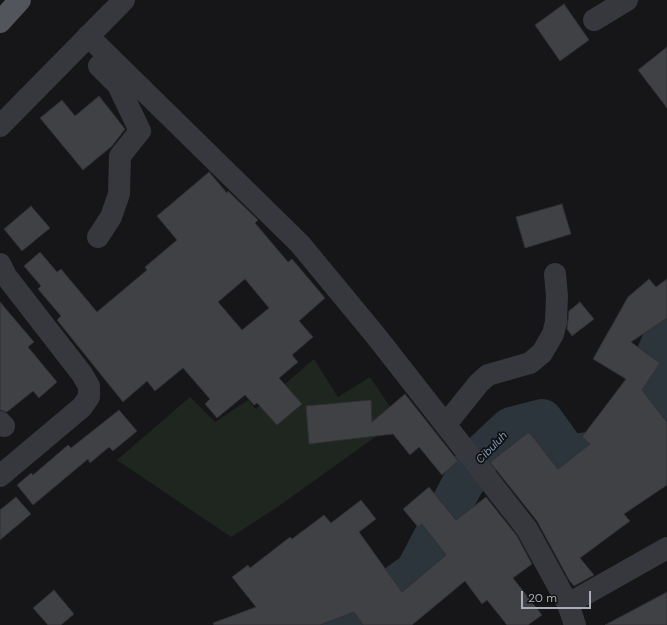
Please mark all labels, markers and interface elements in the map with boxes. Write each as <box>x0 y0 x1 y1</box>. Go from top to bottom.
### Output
water label: Cibuluh <box>474 429 510 467</box>
scale bar <box>523 583 593 609</box>
text: 20 m <box>528 590 557 606</box>

